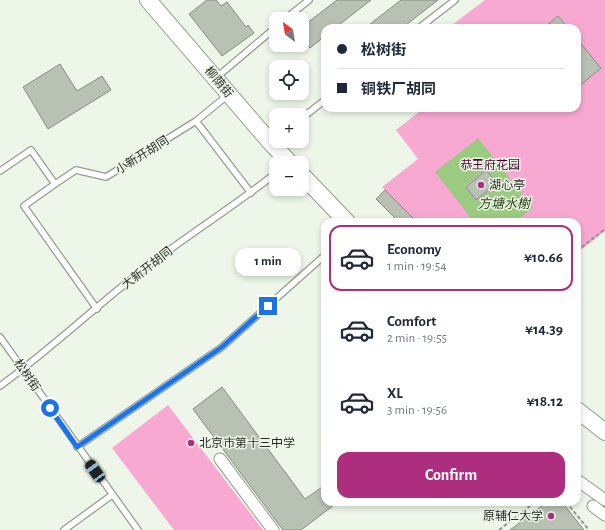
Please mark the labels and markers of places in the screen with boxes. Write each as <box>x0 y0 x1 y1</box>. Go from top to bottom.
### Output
place label: 湖心亭 <box>489 178 525 191</box>
marker: 湖心亭 <box>476 180 486 190</box>
place label: 北京市第十三中学 <box>199 436 295 449</box>
marker: 北京市第十三中学 <box>186 438 196 448</box>
place label: 原辅仁大学 <box>483 509 543 522</box>
marker: 原辅仁大学 <box>546 511 556 521</box>

